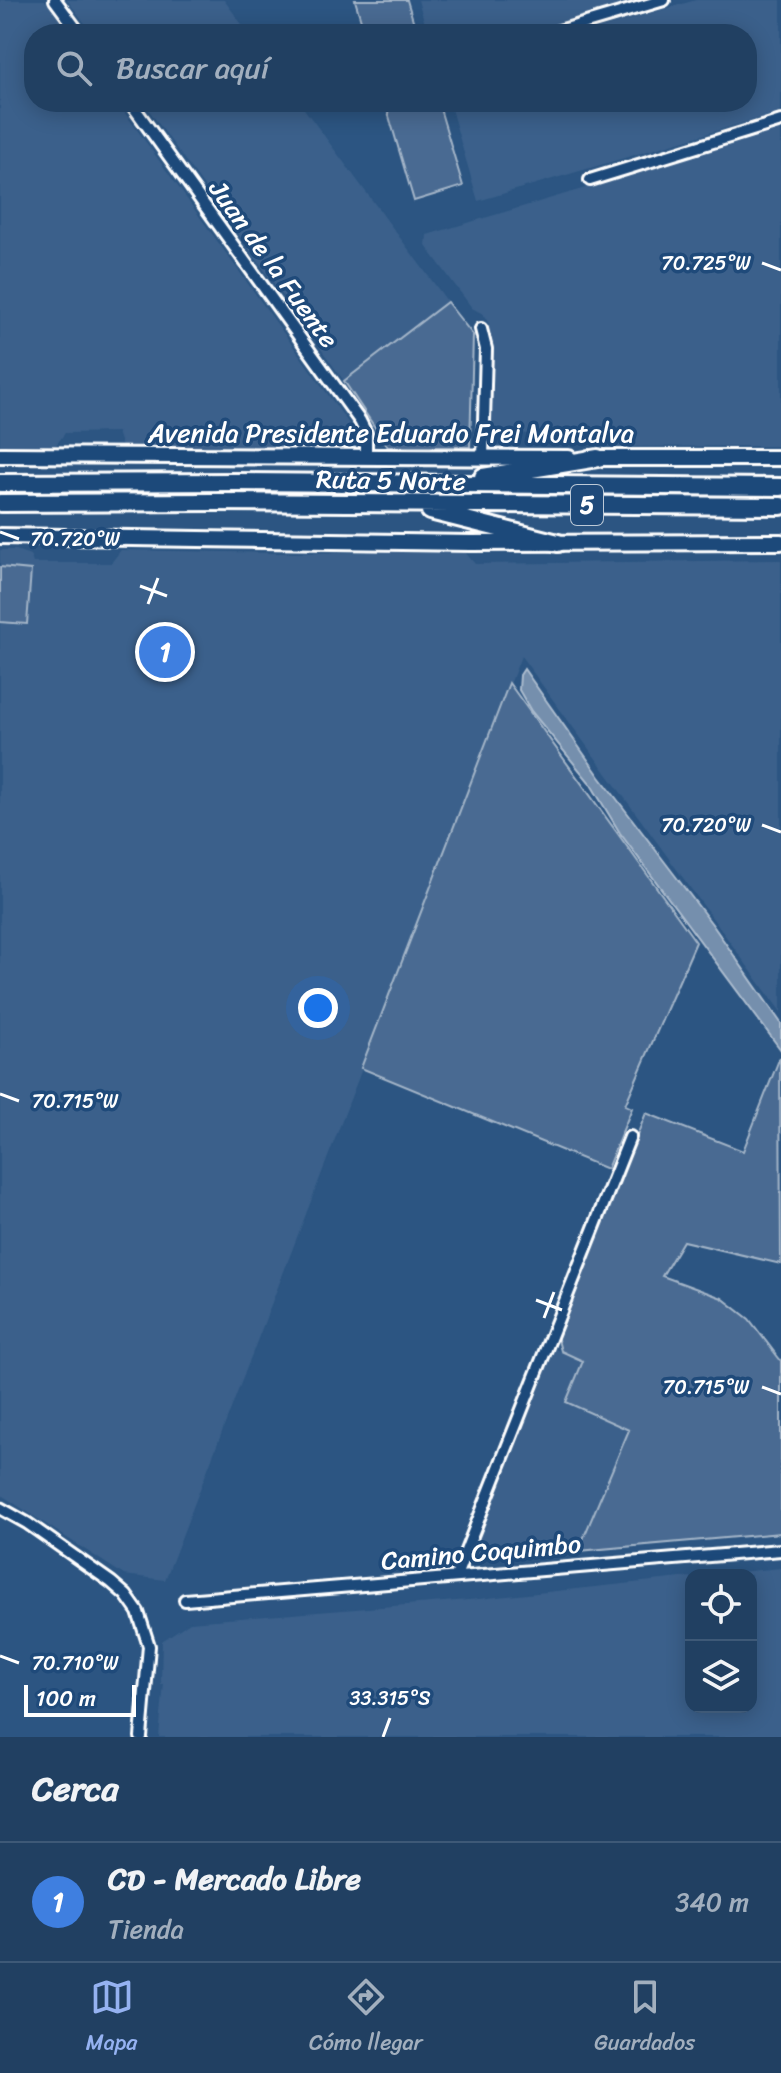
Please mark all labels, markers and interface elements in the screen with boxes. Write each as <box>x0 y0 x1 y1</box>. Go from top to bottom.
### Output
search box <box>24 24 757 112</box>
text: Buscar aquí <box>116 41 269 95</box>
icon: search <box>52 46 96 90</box>
street label: Juan de la Fuente <box>196 169 351 358</box>
text: 70.725°W <box>661 246 751 281</box>
street label: Avenida Presidente Eduardo Frei Montalva <box>147 410 634 456</box>
street label: Ruta 5 Norte <box>316 456 466 504</box>
road number: 5 <box>571 485 603 525</box>
text: 70.720°W <box>30 522 120 557</box>
pin: 1 <box>139 622 191 682</box>
text: 70.720°W <box>661 808 751 843</box>
your location <box>298 988 338 1028</box>
text: 70.715°W <box>32 1084 119 1119</box>
text: 70.715°W <box>663 1370 750 1405</box>
street label: Camino Coquimbo <box>379 1520 583 1584</box>
map controls <box>685 1569 757 1713</box>
button: locate <box>685 1569 757 1641</box>
button: layers <box>685 1641 757 1713</box>
text: 70.710°W <box>32 1646 119 1681</box>
text: 100 m <box>36 1679 96 1718</box>
scale bar <box>24 1681 136 1717</box>
text: 33.315°S <box>350 1681 431 1716</box>
text: Cerca <box>32 1759 119 1819</box>
text: CD - Mercado Libre <box>108 1852 361 1906</box>
text: 1 <box>52 1879 64 1925</box>
text: 340 m <box>675 1879 749 1925</box>
text: Tienda <box>108 1906 184 1952</box>
tab: Mapa <box>86 1975 137 2062</box>
tab: Cómo llegar <box>309 1975 423 2062</box>
tab: Guardados <box>594 1975 695 2062</box>

